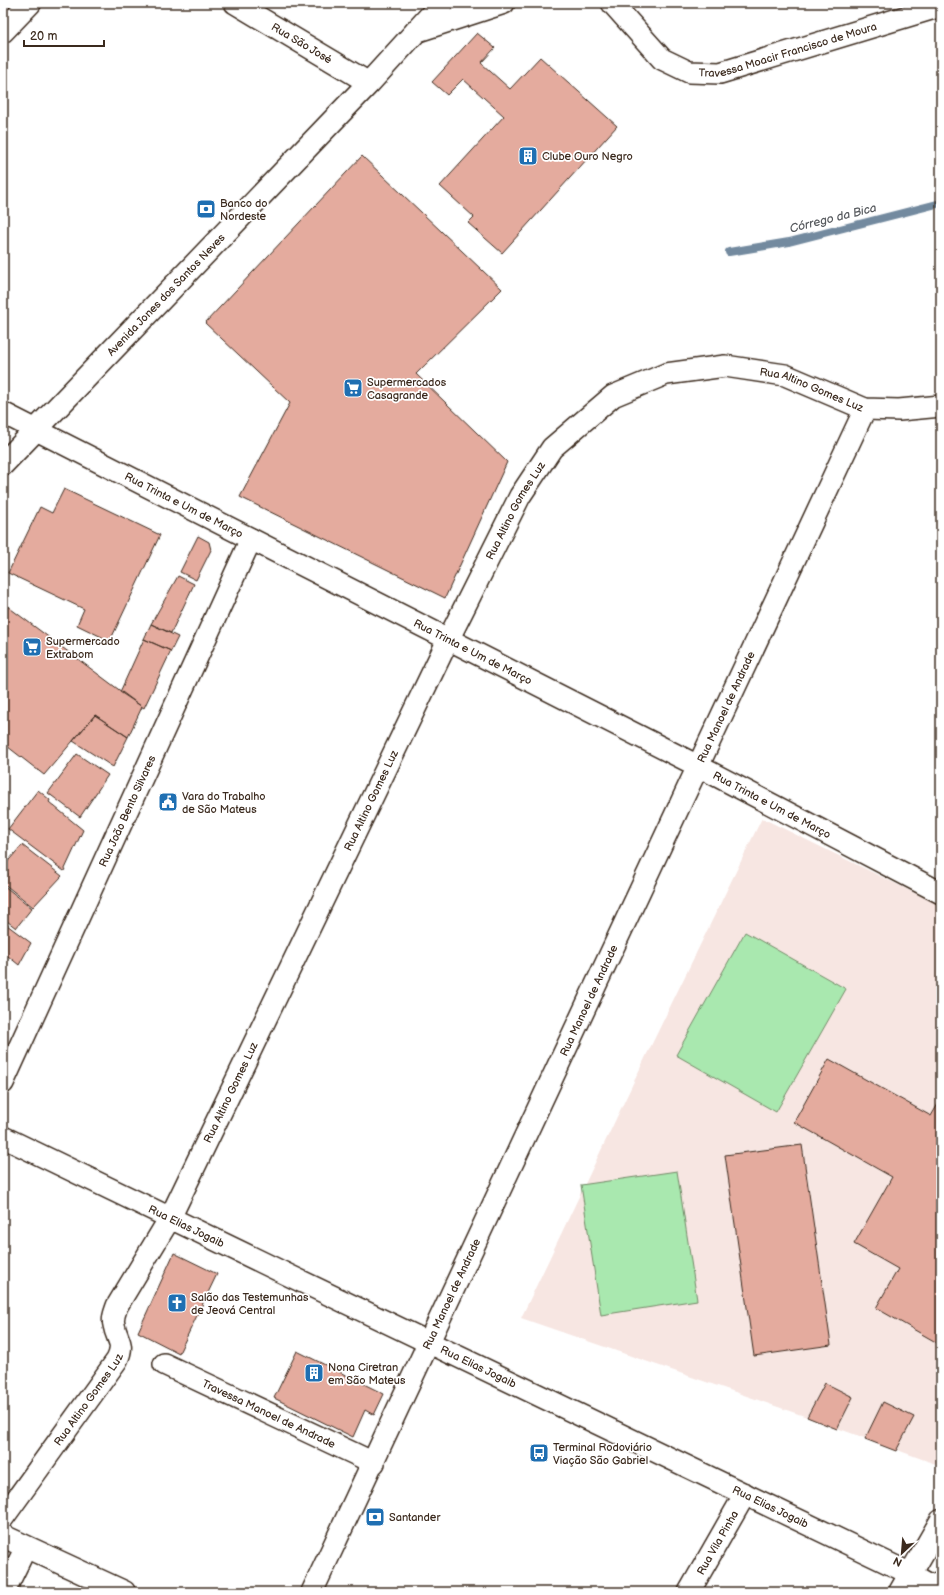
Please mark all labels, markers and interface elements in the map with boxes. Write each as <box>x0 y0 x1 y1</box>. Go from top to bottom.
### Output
street label: Rua São José <box>269 20 335 67</box>
street label: Travessa Moacir Francisco de Moura <box>698 20 878 80</box>
scale bar <box>24 22 104 48</box>
text: 20 m <box>30 29 57 44</box>
building icon: Clube Ouro Negro <box>517 145 539 167</box>
place label: Clube Ouro Negro <box>542 150 633 163</box>
place label: Banco do Nordeste <box>220 197 268 223</box>
bank icon: Banco do Nordeste <box>195 198 217 220</box>
water label: Córrego da Bica <box>788 200 878 237</box>
street label: Avenida Jones dos Santos Neves <box>105 231 228 359</box>
street label: Rua Altino Gomes Luz <box>759 365 866 415</box>
place label: Supermercados Casagrande <box>367 376 447 402</box>
supermarket icon: Supermercados Casagrande <box>342 377 364 399</box>
street label: Rua Altino Gomes Luz <box>483 459 548 562</box>
street label: Rua Trinta e Um de Março <box>122 470 245 541</box>
street label: Rua Trinta e Um de Março <box>411 617 534 688</box>
place label: Supermercado Extrabom <box>46 635 120 661</box>
supermarket icon: Supermercado Extrabom <box>21 636 43 658</box>
street label: Rua Manoel de Andrade <box>695 649 758 765</box>
street label: Rua Altino Gomes Luz <box>342 748 401 853</box>
street label: Rua João Bento Silvares <box>96 753 159 869</box>
street label: Rua Trinta e Um de Março <box>711 769 833 841</box>
place label: Vara do Trabalho de São Mateus <box>182 790 266 816</box>
public building icon: Vara do Trabalho de São Mateus <box>157 791 179 813</box>
street label: Rua Manoel de Andrade <box>557 943 621 1058</box>
street label: Rua Altino Gomes Luz <box>201 1040 261 1145</box>
street label: Rua Elias Jogaib <box>146 1203 226 1250</box>
street label: Rua Manoel de Andrade <box>420 1236 484 1352</box>
place label: Salão das Testemunhas de Jeová Central <box>191 1291 309 1317</box>
church icon: Salão das Testemunhas de Jeová Central <box>166 1292 188 1314</box>
street label: Rua Elias Jogaib <box>438 1343 518 1391</box>
street label: Rua Altino Gomes Luz <box>51 1351 126 1448</box>
place label: Nona Ciretran em São Mateus <box>328 1361 406 1387</box>
building icon: Nona Ciretran em São Mateus <box>303 1362 325 1384</box>
street label: Travessa Manoel de Andrade <box>200 1377 338 1451</box>
place label: Terminal Rodoviário Viação São Gabriel <box>553 1441 652 1467</box>
bus stop icon: Terminal Rodoviário Viação São Gabriel <box>528 1442 550 1464</box>
street label: Rua Elias Jogaib <box>730 1483 811 1531</box>
bank icon: Santander <box>364 1506 386 1528</box>
street label: Rua Vila Pinha <box>694 1508 741 1577</box>
place label: Santander <box>389 1511 441 1524</box>
north arrow <box>882 1533 922 1573</box>
text: N <box>891 1554 904 1569</box>

